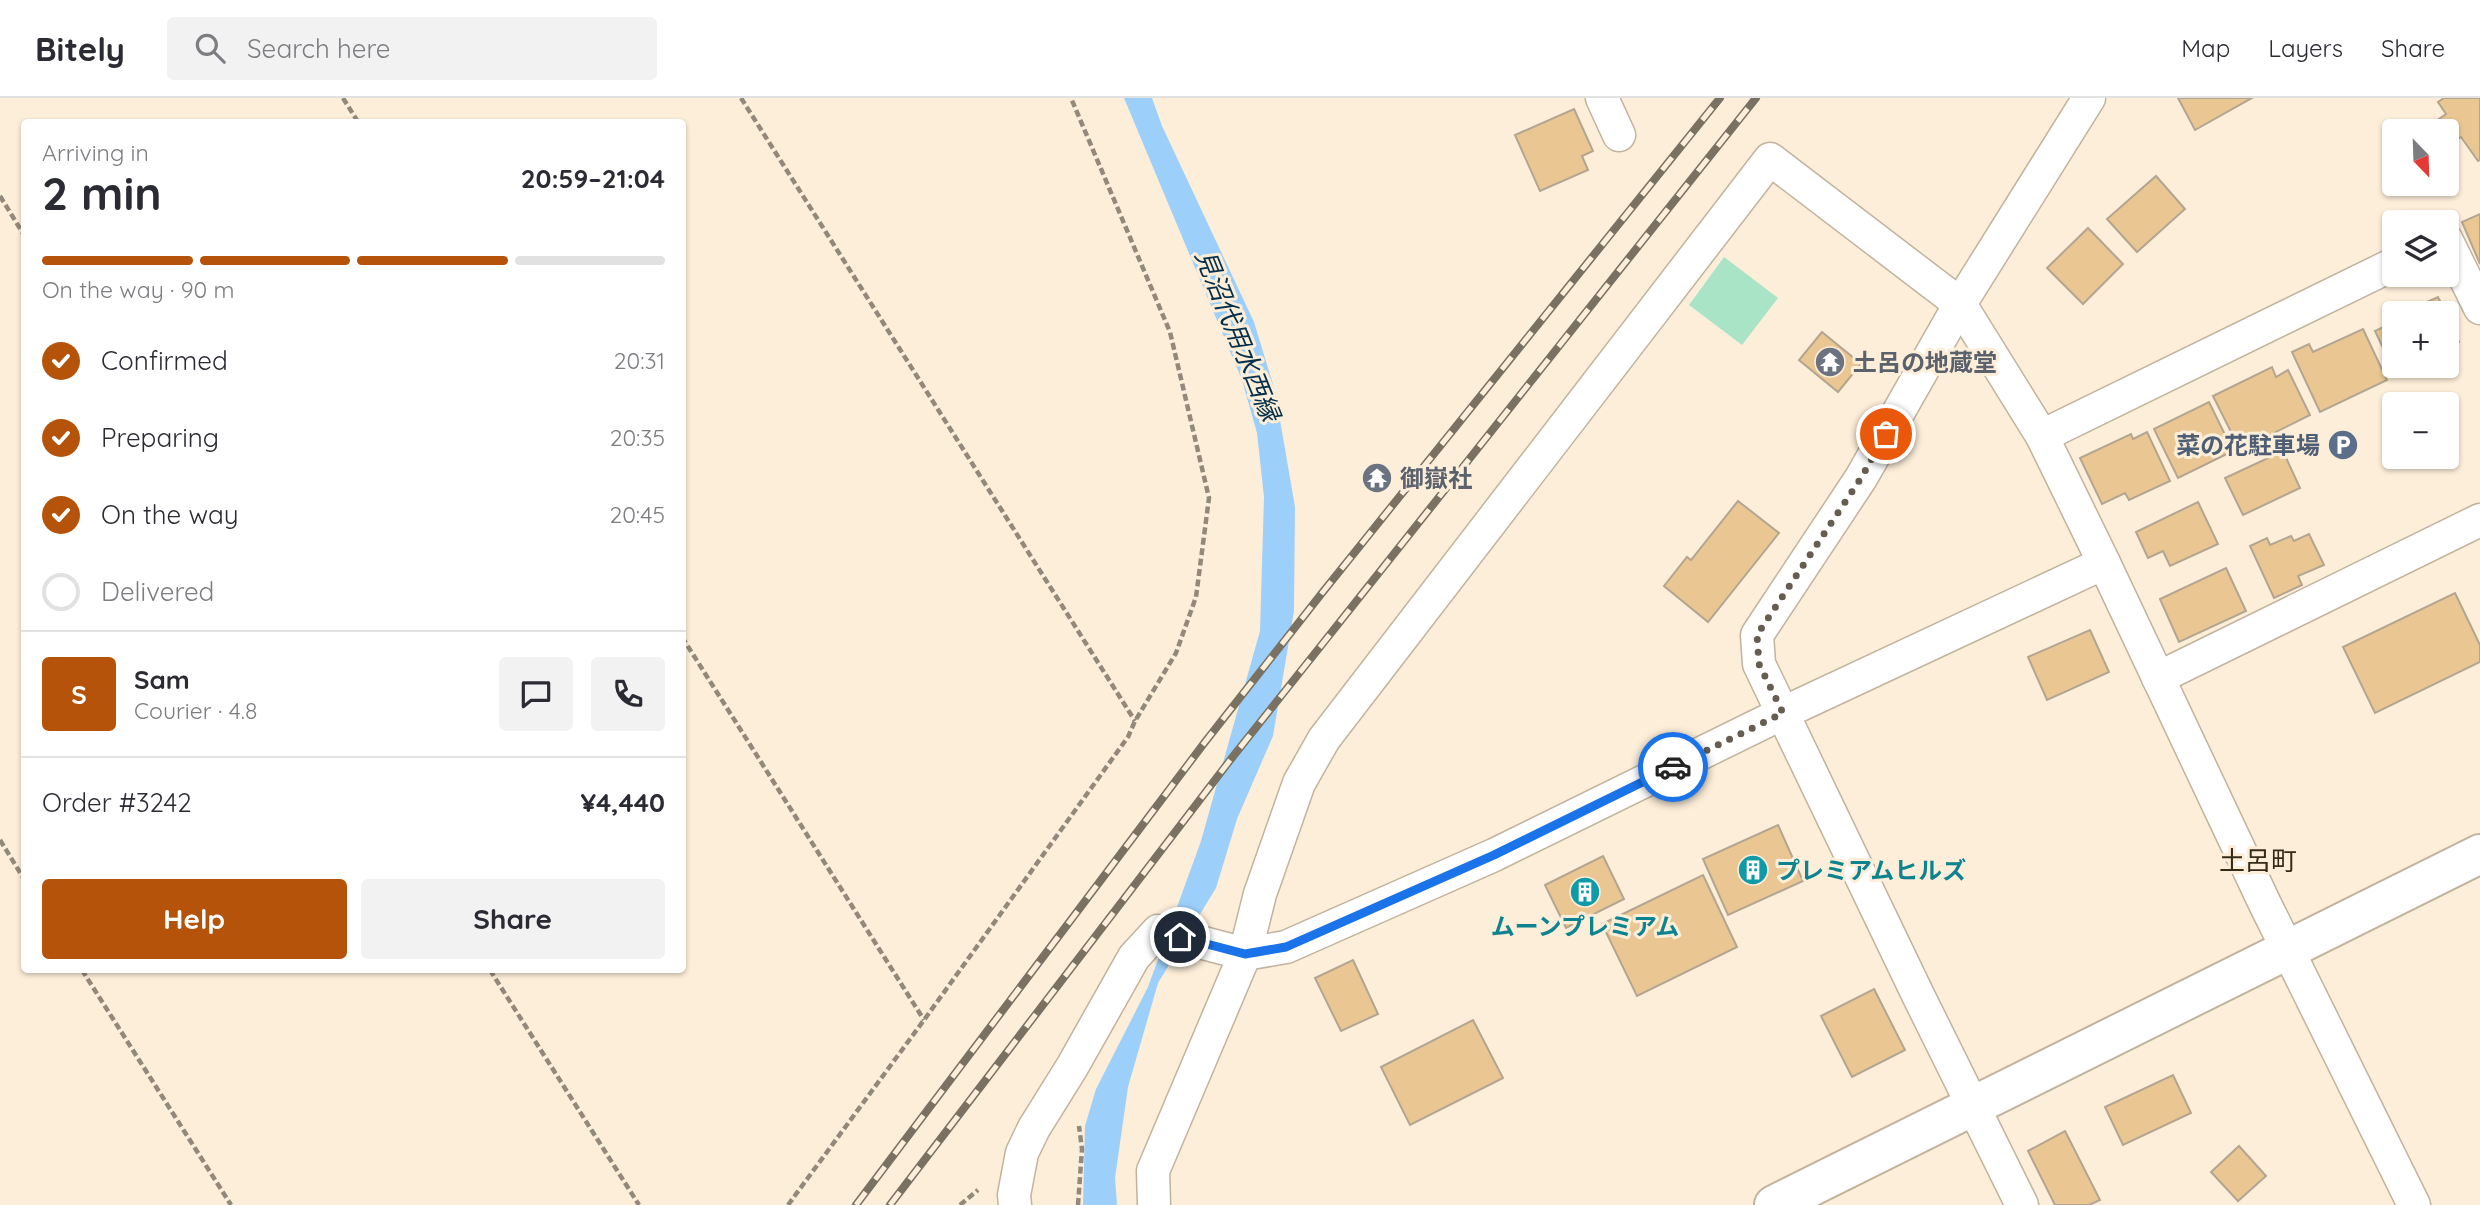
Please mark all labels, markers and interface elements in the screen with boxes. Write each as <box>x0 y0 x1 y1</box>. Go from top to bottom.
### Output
search box <box>167 17 657 80</box>
text: Bitely <box>35 28 125 69</box>
icon: search <box>191 29 229 67</box>
text: Search here <box>247 32 391 65</box>
text: Map <box>2181 33 2230 63</box>
text: Layers <box>2268 33 2343 63</box>
text: Share <box>2381 33 2445 63</box>
north arrow <box>2382 119 2459 196</box>
map controls <box>2382 119 2459 469</box>
text: Arriving in <box>42 138 149 167</box>
text: 20:59–21:04 <box>521 162 665 195</box>
text: 2 min <box>42 164 162 222</box>
button: layers <box>2382 210 2459 287</box>
water label: 見沼代用水西縁 <box>1189 244 1289 428</box>
text: On the way · 90 m <box>42 275 235 304</box>
button: + <box>2382 301 2459 378</box>
icon: check <box>42 342 80 380</box>
text: Confirmed <box>101 344 228 377</box>
temple icon: 土呂の地蔵堂 <box>1813 345 1847 379</box>
text: 20:31 <box>614 346 665 375</box>
place label: 土呂の地蔵堂 <box>1853 347 1997 377</box>
button: − <box>2382 392 2459 469</box>
pin <box>1856 404 1916 464</box>
icon: bag <box>1867 415 1905 453</box>
icon: check <box>42 419 80 457</box>
text: Preparing <box>101 421 219 454</box>
text: 20:35 <box>610 423 665 452</box>
parking icon: 菜の花駐車場 <box>2326 428 2360 462</box>
place label: 菜の花駐車場 <box>2176 430 2320 460</box>
temple icon: 御嶽社 <box>1360 461 1394 495</box>
place label: 御嶽社 <box>1400 463 1472 493</box>
icon: check <box>42 496 80 534</box>
text: On the way <box>101 498 239 531</box>
text: 20:45 <box>609 500 665 529</box>
text: Delivered <box>101 575 214 608</box>
button: chat <box>499 657 573 731</box>
button: phone <box>591 657 665 731</box>
text: Sam <box>134 663 190 696</box>
text: S <box>71 678 87 711</box>
text: Courier · 4.8 <box>134 696 257 725</box>
courier <box>1638 732 1708 802</box>
icon: car <box>1654 748 1692 786</box>
text: Order #3242 <box>42 786 192 819</box>
text: ¥4,440 <box>581 786 665 819</box>
district label: 土呂町 <box>2219 844 2297 877</box>
building icon: プレミアムヒルズ <box>1736 853 1770 887</box>
place label: プレミアムヒルズ <box>1776 855 1966 885</box>
building icon: ムーンプレミアム <box>1568 875 1602 909</box>
button: Help <box>42 879 347 959</box>
button: Share <box>361 879 665 959</box>
pin <box>1150 907 1210 967</box>
place label: ムーンプレミアム <box>1491 911 1679 941</box>
icon: home <box>1161 918 1199 956</box>

